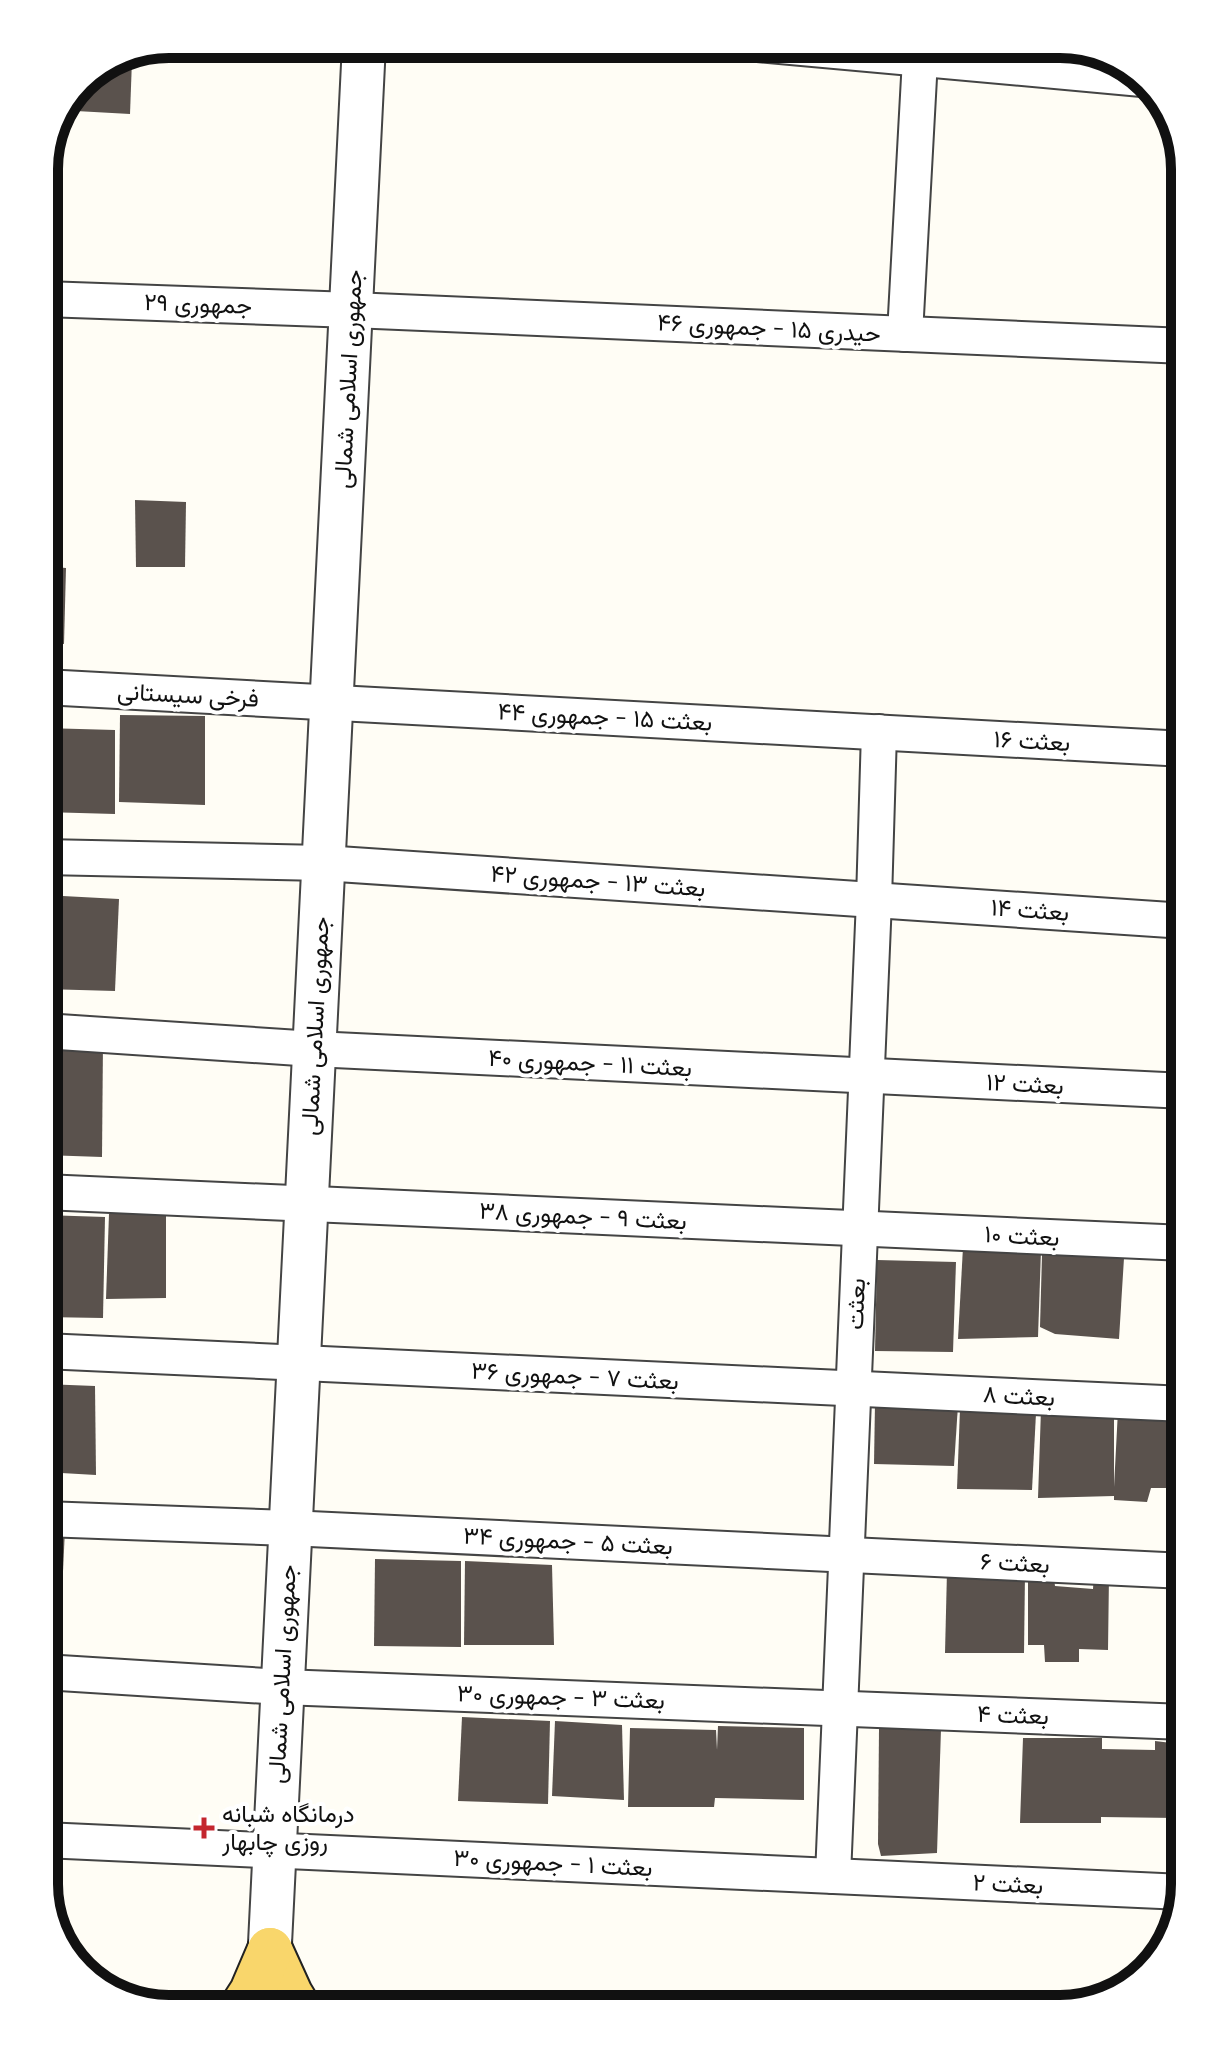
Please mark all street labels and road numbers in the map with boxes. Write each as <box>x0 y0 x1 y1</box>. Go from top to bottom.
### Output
street label: جمهوری اسلامی شمالی <box>326 269 369 489</box>
street label: جمهوری ۲۹ <box>143 286 253 321</box>
street label: حیدری ۱۵ - جمهوری ۴۶ <box>656 306 882 349</box>
street label: فرخی سیستانی <box>116 675 260 714</box>
street label: بعثت ۱۵ - جمهوری ۴۴ <box>497 695 713 738</box>
street label: بعثت ۱۶ <box>993 723 1071 758</box>
street label: بعثت ۱۳ - جمهوری ۴۲ <box>490 858 707 903</box>
street label: بعثت ۱۴ <box>990 891 1070 928</box>
street label: جمهوری اسلامی شمالی <box>293 916 336 1136</box>
street label: بعثت ۱۱ - جمهوری ۴۰ <box>487 1042 693 1083</box>
street label: بعثت ۱۲ <box>986 1066 1065 1101</box>
street label: بعثت ۹ - جمهوری ۳۸ <box>478 1195 688 1236</box>
street label: بعثت ۱۰ <box>984 1218 1060 1253</box>
street label: بعثت <box>839 1278 872 1330</box>
street label: بعثت ۷ - جمهوری ۳۶ <box>470 1355 680 1396</box>
street label: بعثت ۸ <box>982 1378 1056 1413</box>
street label: بعثت ۵ - جمهوری ۳۴ <box>462 1520 674 1561</box>
street label: بعثت ۶ <box>979 1545 1051 1580</box>
street label: جمهوری اسلامی شمالی <box>260 1564 303 1784</box>
street label: بعثت ۳ - جمهوری ۳۰ <box>457 1677 666 1716</box>
street label: بعثت ۴ <box>977 1698 1049 1731</box>
street label: بعثت ۱ - جمهوری ۳۰ <box>453 1842 653 1883</box>
street label: بعثت ۲ <box>972 1866 1044 1901</box>

